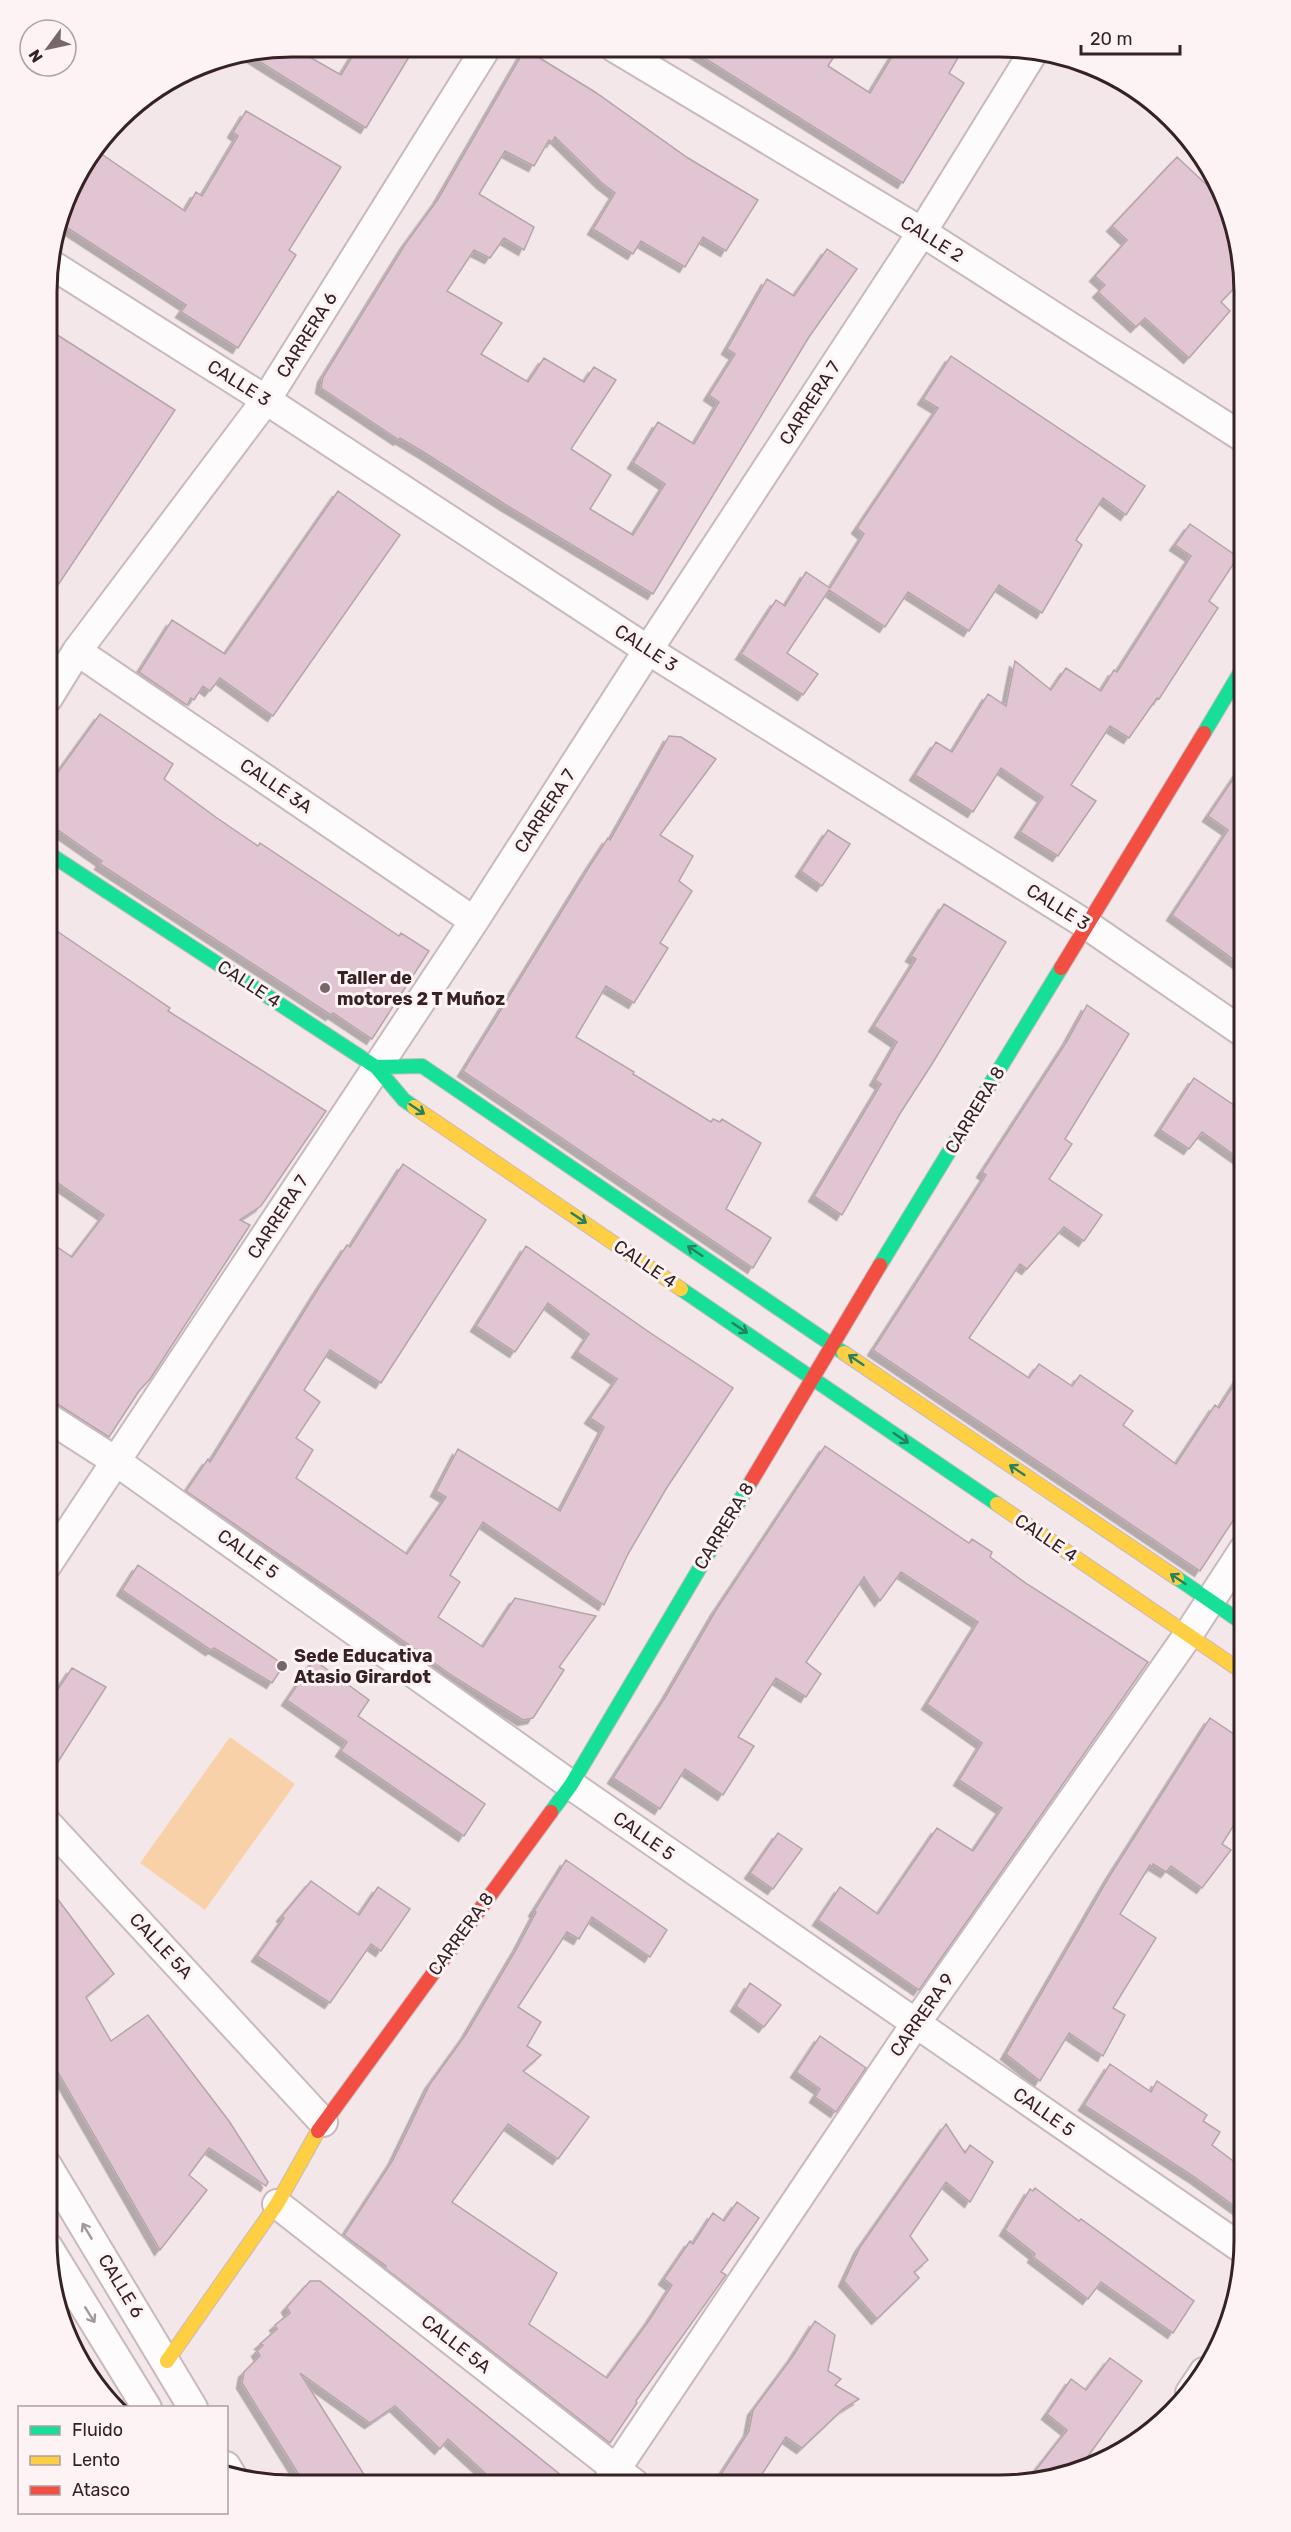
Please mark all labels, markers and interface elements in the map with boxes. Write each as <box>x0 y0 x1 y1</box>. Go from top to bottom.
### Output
north arrow <box>18 18 78 78</box>
scale bar <box>1081 18 1180 56</box>
text: 20 m <box>1090 28 1132 50</box>
text: N <box>25 46 47 66</box>
street label: CALLE 2 <box>896 211 968 267</box>
street label: CARRERA 6 <box>272 288 342 382</box>
street label: CALLE 3 <box>203 355 275 411</box>
street label: CARRERA 7 <box>775 357 845 449</box>
street label: CALLE 3 <box>611 620 681 676</box>
street label: CALLE 3A <box>236 754 316 818</box>
street label: CARRERA 7 <box>510 765 580 857</box>
street label: CALLE 3 <box>1022 879 1094 935</box>
street label: CALLE 4 <box>213 956 285 1012</box>
place label: Taller de motores 2 T Muñoz <box>337 967 505 1010</box>
marker: Taller de motores 2 T Muñoz <box>318 981 332 995</box>
street label: CARRERA 8 <box>940 1062 1010 1158</box>
one-way arrow <box>409 1102 426 1115</box>
street label: CARRERA 7 <box>243 1171 313 1263</box>
one-way arrow <box>570 1212 587 1225</box>
street label: CALLE 4 <box>610 1235 680 1293</box>
one-way arrow <box>687 1245 703 1257</box>
one-way arrow <box>731 1322 747 1334</box>
one-way arrow <box>848 1354 865 1366</box>
one-way arrow <box>892 1432 908 1444</box>
one-way arrow <box>1009 1464 1026 1476</box>
street label: CARRERA 8 <box>689 1478 759 1574</box>
street label: CALLE 4 <box>1011 1509 1081 1567</box>
street label: CALLE 5 <box>213 1524 283 1584</box>
one-way arrow <box>1170 1573 1187 1586</box>
place label: Sede Educativa Atasio Girardot <box>294 1645 433 1688</box>
marker: Sede Educativa Atasio Girardot <box>275 1659 289 1673</box>
street label: CALLE 5 <box>609 1807 679 1865</box>
street label: CARRERA 8 <box>423 1888 499 1980</box>
street label: CALLE 5A <box>125 1908 197 1984</box>
street label: CARRERA 9 <box>885 1969 959 2061</box>
street label: CALLE 5 <box>1009 2083 1079 2141</box>
one-way arrow <box>81 2223 93 2240</box>
street label: CALLE 6 <box>93 2250 149 2322</box>
one-way arrow <box>84 2306 96 2323</box>
street label: CALLE 5A <box>417 2310 495 2378</box>
legend <box>18 2406 228 2514</box>
text: Fluido <box>72 2419 123 2441</box>
text: Lento <box>72 2449 120 2471</box>
text: Atasco <box>72 2479 130 2501</box>

